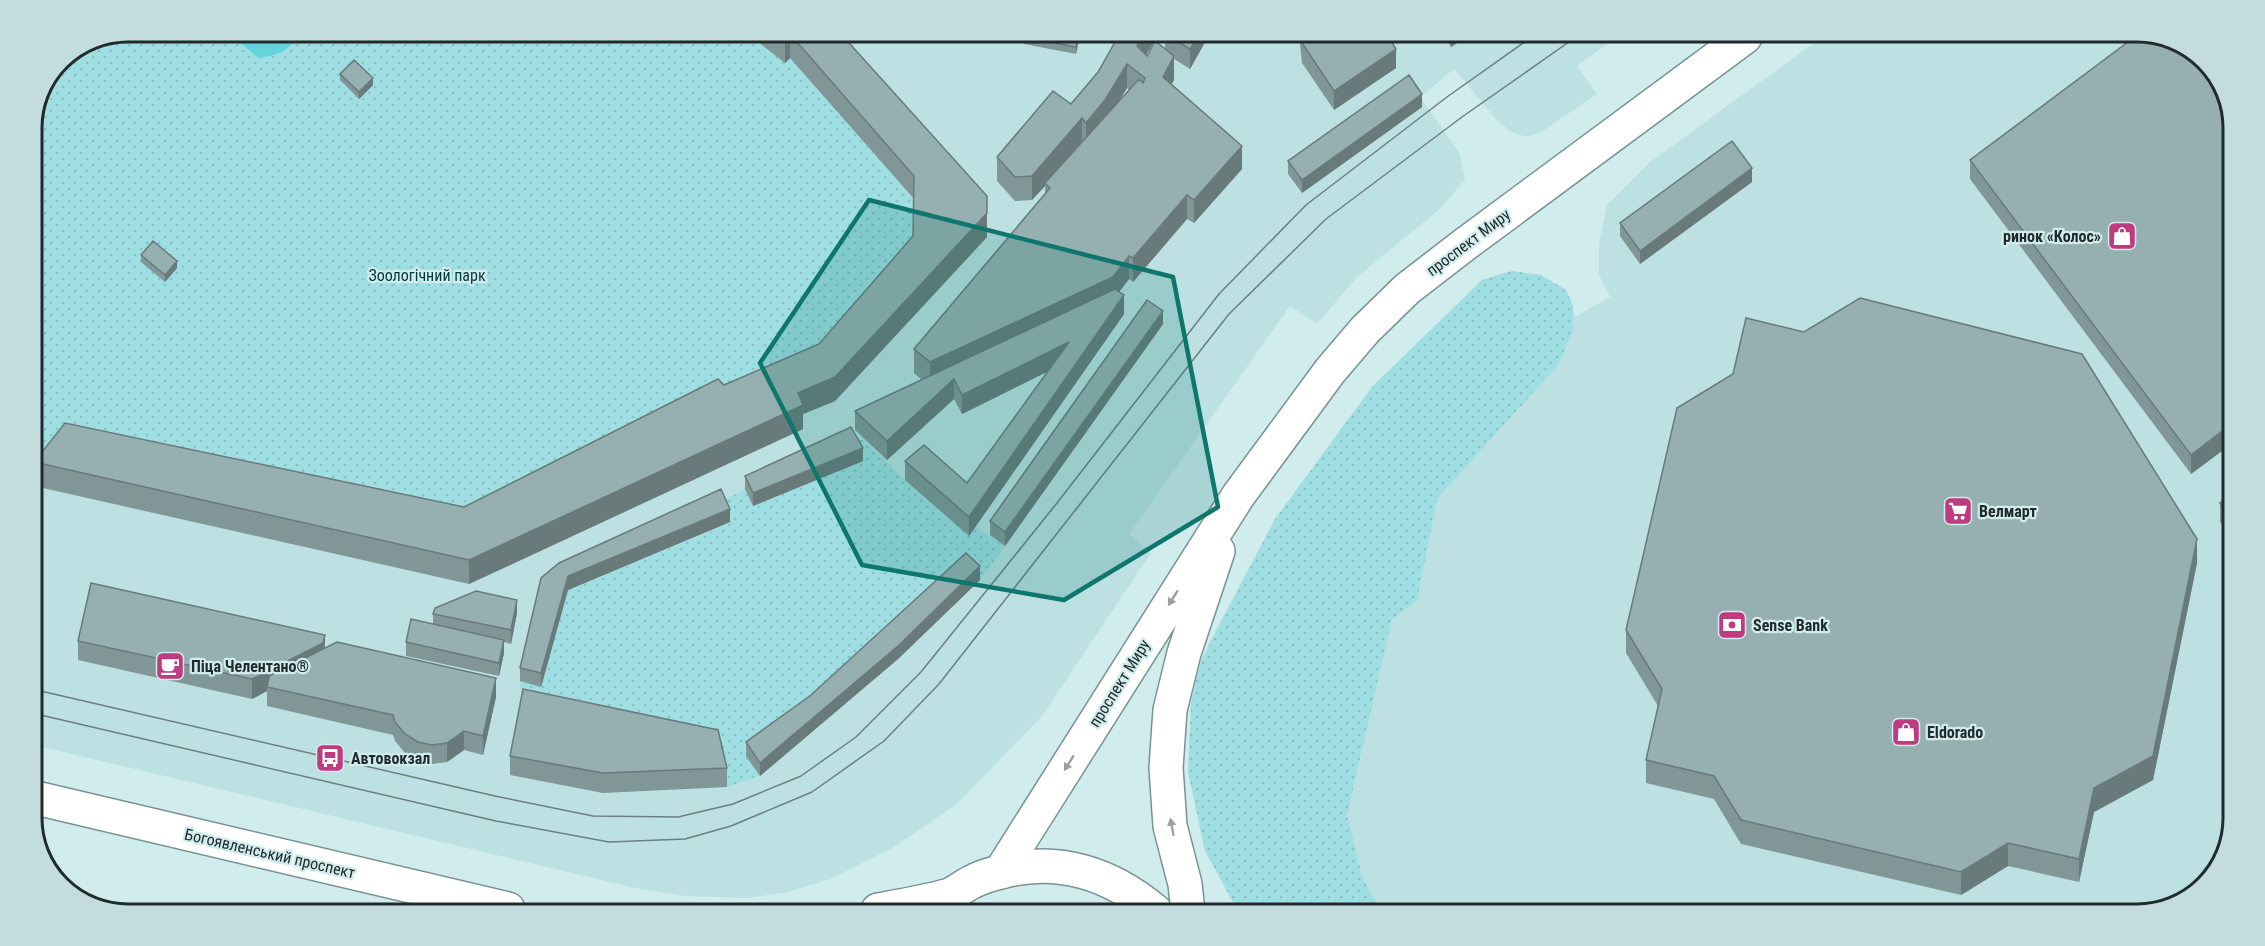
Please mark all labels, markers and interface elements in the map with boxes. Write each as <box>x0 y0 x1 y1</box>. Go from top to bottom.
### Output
street label: проспект Миру <box>1423 205 1514 280</box>
shop icon: ринок «Колос» <box>2106 220 2138 252</box>
place label: ринок «Колос» <box>2003 227 2101 246</box>
park label: Зоологічний парк <box>368 266 486 285</box>
supermarket icon: Велмарт <box>1942 495 1974 527</box>
place label: Велмарт <box>1979 502 2037 521</box>
one-way arrow <box>1167 590 1178 606</box>
bank icon: Sense Bank <box>1716 609 1748 641</box>
place label: Sense Bank <box>1753 616 1828 635</box>
street label: проспект Миру <box>1085 636 1154 731</box>
cafe icon: Піца Челентано® <box>154 650 186 682</box>
place label: Піца Челентано® <box>191 657 309 676</box>
shop icon: Eldorado <box>1890 716 1922 748</box>
place label: Eldorado <box>1927 723 1983 742</box>
bus stop icon: Автовокзал <box>314 742 346 774</box>
place label: Автовокзал <box>351 749 430 768</box>
one-way arrow <box>1064 755 1075 771</box>
one-way arrow <box>1167 818 1176 837</box>
street label: Богоявленський проспект <box>183 825 357 882</box>

